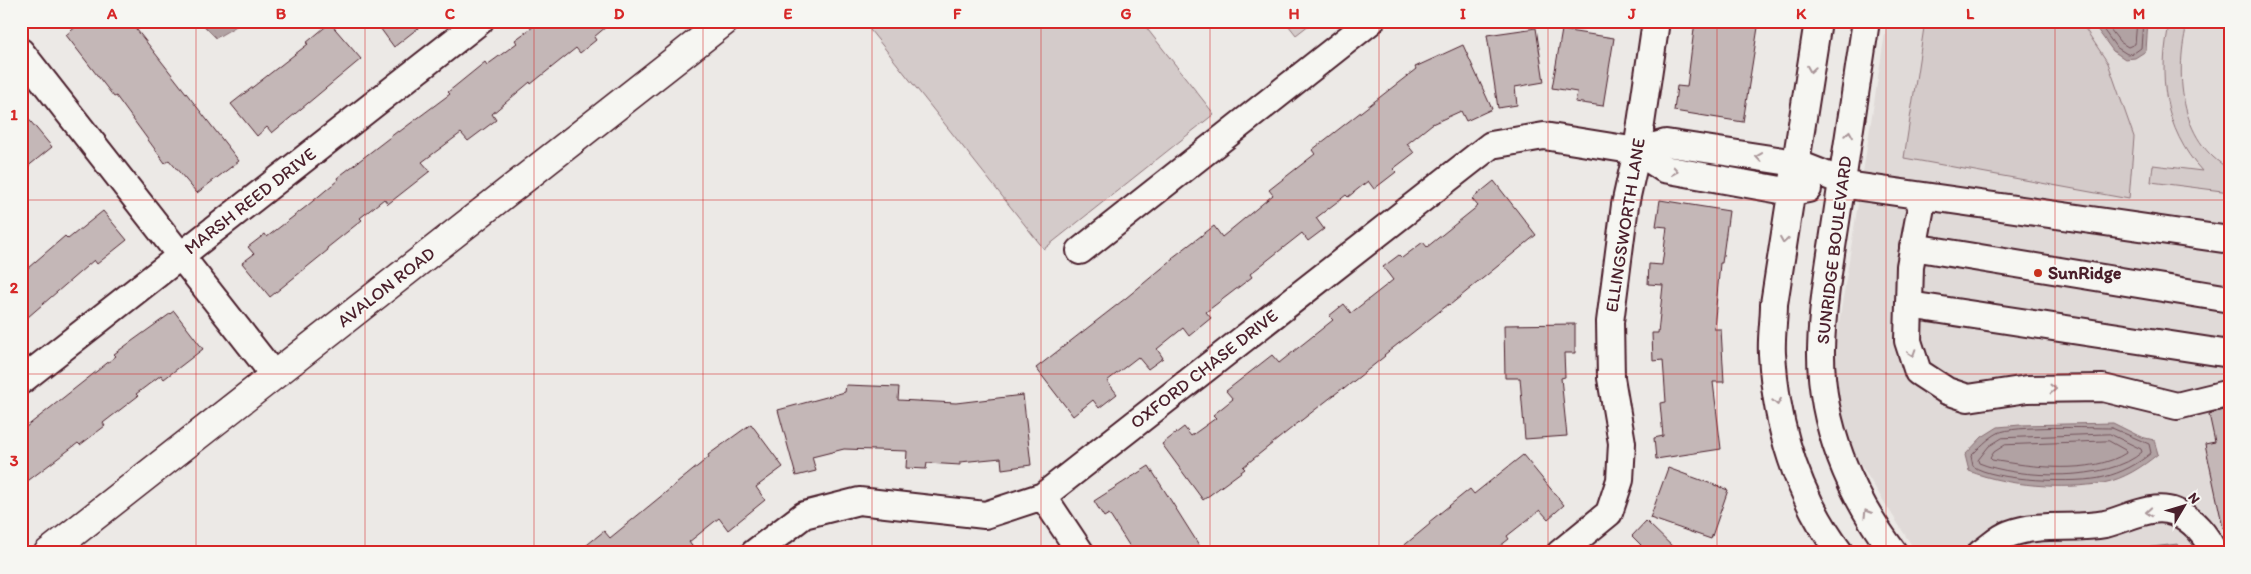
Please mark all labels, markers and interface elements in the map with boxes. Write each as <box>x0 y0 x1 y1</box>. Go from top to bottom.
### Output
text: A <box>106 4 118 23</box>
text: B <box>276 4 287 23</box>
text: C <box>445 4 456 23</box>
text: D <box>614 4 625 23</box>
text: E <box>784 4 793 23</box>
text: F <box>953 4 962 23</box>
text: G <box>1120 4 1132 23</box>
text: H <box>1288 4 1300 23</box>
text: I <box>1460 4 1466 23</box>
text: J <box>1627 4 1636 23</box>
text: K <box>1796 4 1807 23</box>
text: L <box>1966 4 1975 23</box>
text: M <box>2133 4 2145 23</box>
one-way arrow <box>1806 65 1816 74</box>
text: 1 <box>10 105 18 124</box>
one-way arrow <box>1843 130 1853 139</box>
street label: ELLINGSWORTH LANE <box>1600 136 1650 314</box>
street label: MARSH REED DRIVE <box>180 143 320 259</box>
one-way arrow <box>1755 152 1763 163</box>
street label: SUNRIDGE BOULEVARD <box>1812 155 1856 345</box>
one-way arrow <box>1672 165 1680 176</box>
one-way arrow <box>1780 236 1790 245</box>
street label: AVALON ROAD <box>333 242 439 332</box>
place label: SunRidge <box>2048 262 2122 284</box>
marker: SunRidge <box>2032 267 2044 279</box>
text: 2 <box>10 278 19 297</box>
street label: OXFORD CHASE DRIVE <box>1126 305 1282 433</box>
one-way arrow <box>1906 349 1916 357</box>
one-way arrow <box>2050 384 2058 394</box>
one-way arrow <box>1772 397 1782 406</box>
text: 3 <box>10 451 19 470</box>
north arrow <box>2158 482 2208 532</box>
text: N <box>2184 489 2203 507</box>
one-way arrow <box>2145 506 2153 517</box>
one-way arrow <box>1863 509 1873 518</box>

